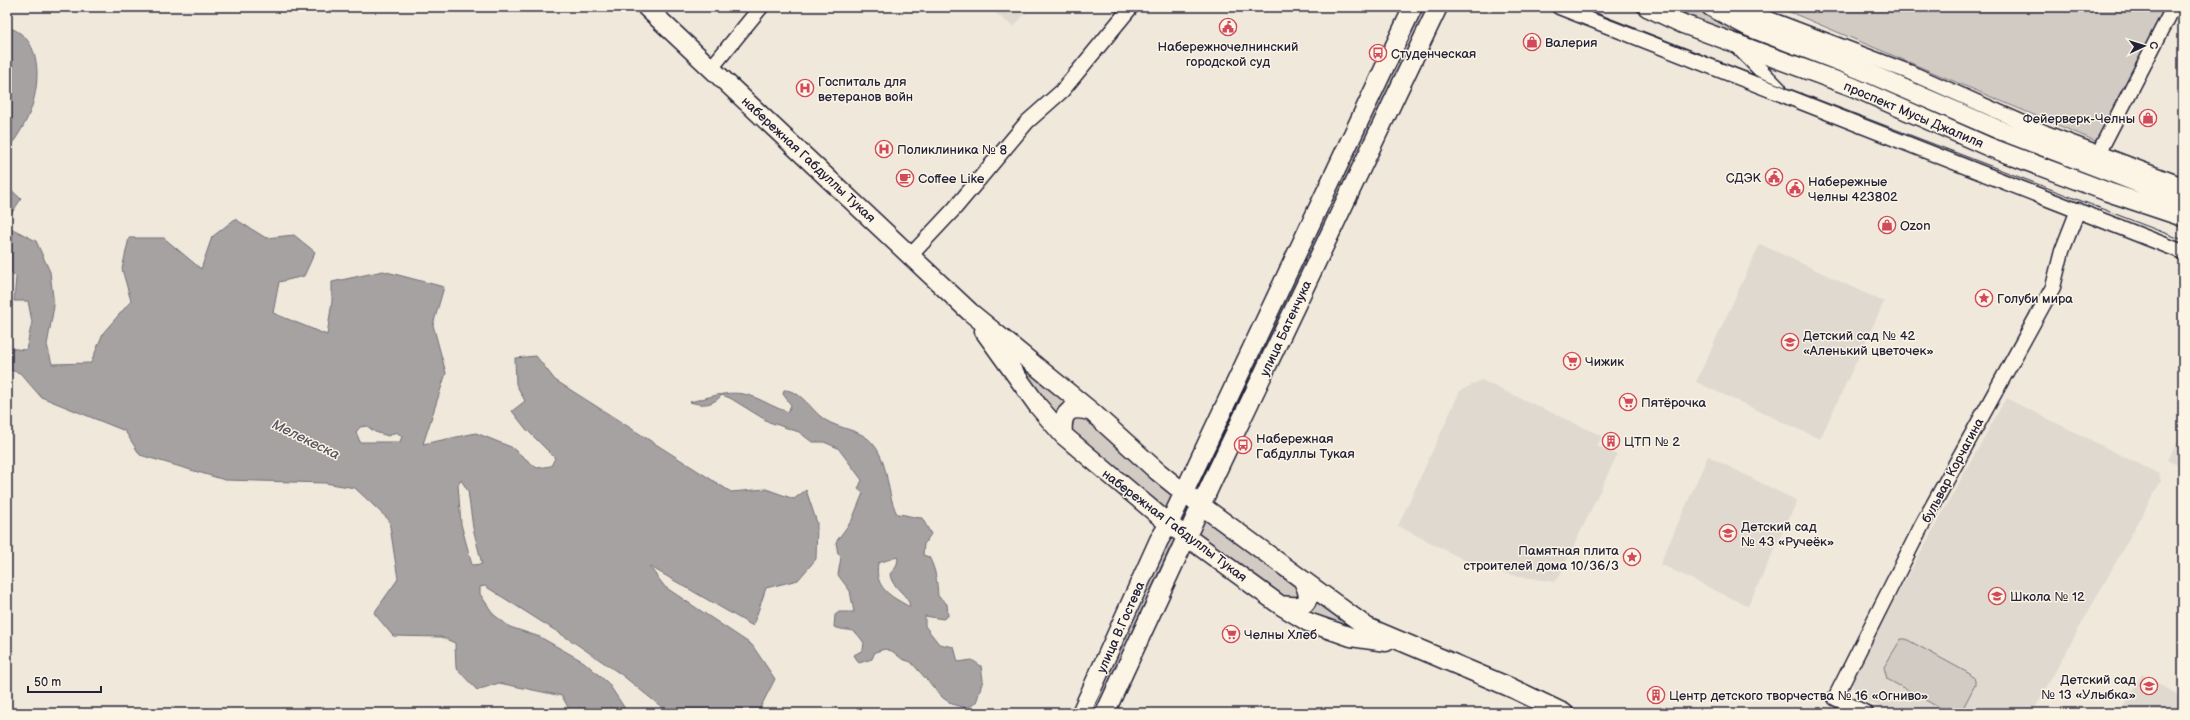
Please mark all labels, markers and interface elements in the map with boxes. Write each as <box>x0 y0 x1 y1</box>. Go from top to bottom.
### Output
public building icon: Набережночелнинский городской суд <box>1218 17 1238 37</box>
north arrow <box>2124 26 2164 66</box>
shop icon: Валерия <box>1522 32 1542 52</box>
place label: Валерия <box>1545 35 1597 51</box>
place label: Набережночелнинский городской суд <box>1158 39 1298 70</box>
text: С <box>2147 41 2160 50</box>
bus stop icon: Студенческая <box>1368 43 1388 63</box>
place label: Студенческая <box>1391 46 1476 62</box>
place label: Госпиталь для ветеранов войн <box>818 74 913 105</box>
hospital icon: Госпиталь для ветеранов войн <box>795 78 815 98</box>
street label: проспект Мусы Джалиля <box>1841 78 1986 152</box>
street label: набережная Габдуллы Тукая <box>738 93 879 226</box>
shop icon: Фейерверк-Челны <box>2138 108 2158 128</box>
place label: Фейерверк-Челны <box>2023 111 2135 127</box>
hospital icon: Поликлиника № 8 <box>874 139 894 159</box>
place label: Поликлиника № 8 <box>897 142 1008 158</box>
public building icon: СДЭК <box>1764 167 1784 187</box>
cafe icon: Coffee Like <box>895 168 915 188</box>
place label: СДЭК <box>1726 170 1762 186</box>
place label: Coffee Like <box>918 171 985 187</box>
place label: Набережные Челны 423802 <box>1808 174 1898 205</box>
public building icon: Набережные Челны 423802 <box>1785 178 1805 198</box>
shop icon: Ozon <box>1877 215 1897 235</box>
place label: Ozon <box>1900 218 1930 234</box>
street label: улица Батенчука <box>1257 278 1315 379</box>
place icon: Голуби мира <box>1974 288 1994 308</box>
place label: Голуби мира <box>1997 291 2073 307</box>
place label: Детский сад № 42 «Аленький цветочек» <box>1803 328 1934 359</box>
school or university icon: Детский сад № 42 «Аленький цветочек» <box>1780 332 1800 352</box>
supermarket icon: Чижик <box>1562 351 1582 371</box>
place label: Чижик <box>1585 354 1624 370</box>
supermarket icon: Пятёрочка <box>1618 392 1638 412</box>
place label: Пятёрочка <box>1641 395 1706 411</box>
street label: бульвар Корчагина <box>1918 415 1987 526</box>
water label: Мелекеска <box>269 416 342 463</box>
place label: Набережная Габдуллы Тукая <box>1256 431 1355 462</box>
building icon: ЦТП № 2 <box>1601 431 1621 451</box>
place label: ЦТП № 2 <box>1624 434 1680 450</box>
bus stop icon: Набережная Габдуллы Тукая <box>1233 435 1253 455</box>
street label: набережная Габдуллы Тукая <box>1099 466 1250 586</box>
place label: Детский сад № 43 «Ручеёк» <box>1741 519 1834 550</box>
school or university icon: Детский сад № 43 «Ручеёк» <box>1718 523 1738 543</box>
place label: Памятная плита строителей дома 10/36/3 <box>1464 543 1619 574</box>
place icon: Памятная плита строителей дома 10/36/3 <box>1622 547 1642 567</box>
street label: улица В.Гостева <box>1094 579 1148 676</box>
school or university icon: Школа № 12 <box>1987 586 2007 606</box>
place label: Школа № 12 <box>2010 589 2085 605</box>
supermarket icon: Челны Хлеб <box>1221 624 1241 644</box>
place label: Челны Хлеб <box>1244 627 1317 643</box>
scale bar <box>28 668 101 694</box>
place label: Детский сад № 13 «Улыбка» <box>2041 672 2136 703</box>
text: 50 m <box>34 675 61 690</box>
school or university icon: Детский сад № 13 «Улыбка» <box>2139 676 2159 696</box>
building icon: Центр детского творчества № 16 «Огниво» <box>1646 685 1666 705</box>
place label: Центр детского творчества № 16 «Огниво» <box>1669 688 1928 704</box>

